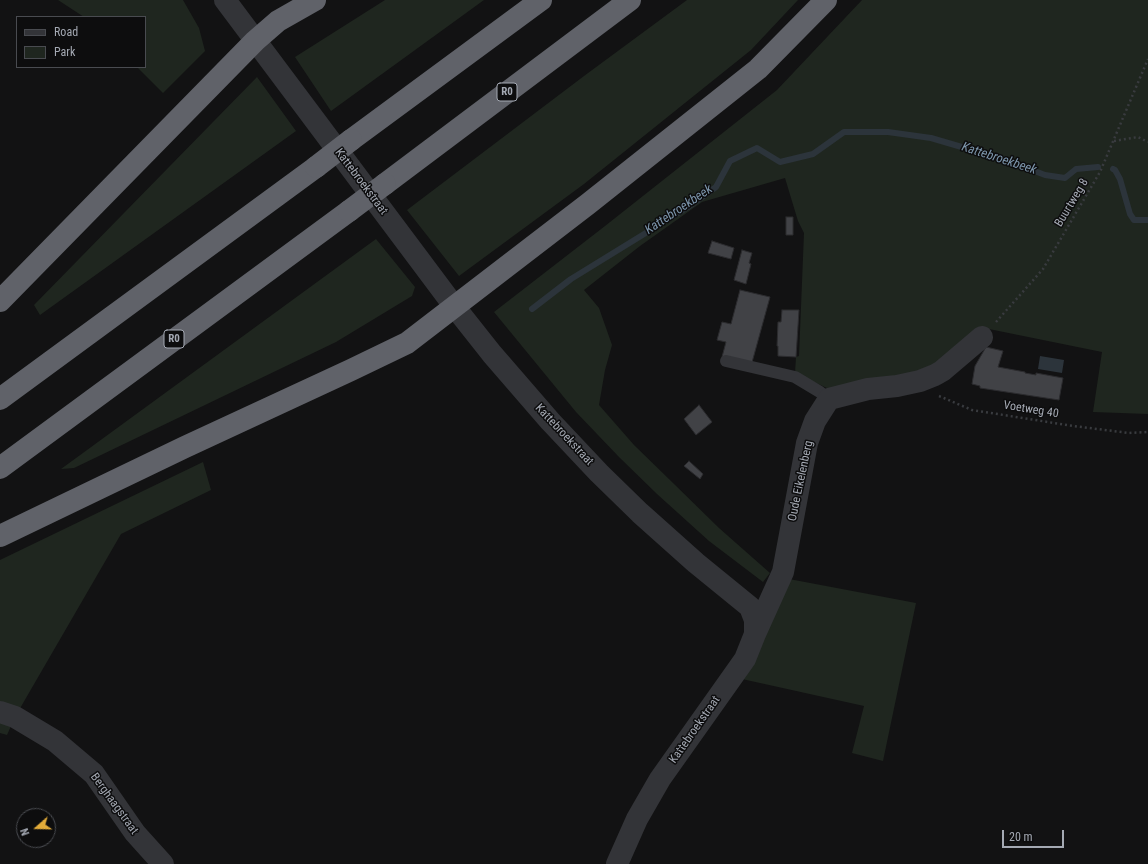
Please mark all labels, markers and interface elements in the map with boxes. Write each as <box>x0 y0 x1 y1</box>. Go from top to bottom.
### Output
legend <box>16 16 146 68</box>
text: Road <box>54 25 78 39</box>
text: Park <box>54 45 75 59</box>
road number: R0 <box>497 83 517 101</box>
water label: Kattebroekbeek <box>960 140 1038 178</box>
street label: Kattebroekstraat <box>331 146 391 218</box>
street label: Buurtweg 8 <box>1052 176 1092 230</box>
water label: Kattebroekbeek <box>642 182 716 238</box>
road number: R0 <box>164 330 184 348</box>
street label: Voetweg 40 <box>1002 399 1060 421</box>
street label: Kattebroekstraat <box>532 401 596 469</box>
street label: Oude Eikelenberg <box>785 439 817 523</box>
street label: Kattebroekstraat <box>666 694 724 766</box>
street label: Berghaagstraat <box>87 771 141 837</box>
north arrow <box>16 808 56 848</box>
scale bar <box>1004 822 1066 848</box>
text: N <box>18 827 32 837</box>
text: 20 m <box>1009 830 1033 844</box>

